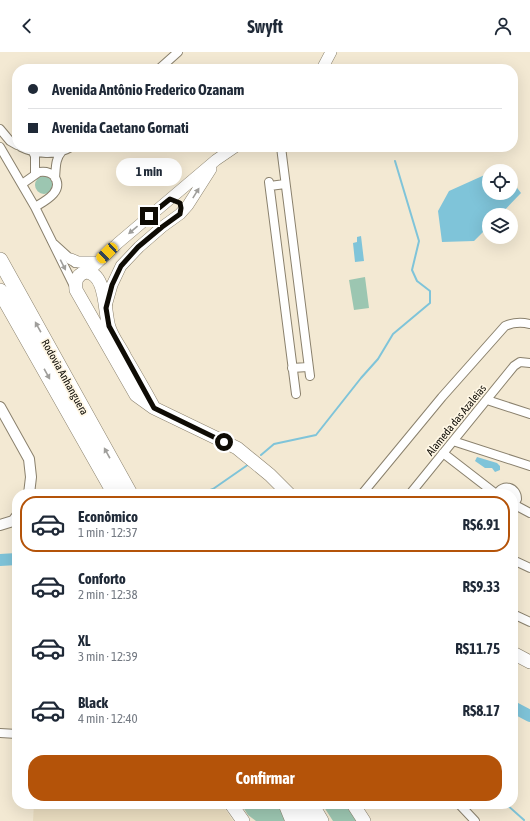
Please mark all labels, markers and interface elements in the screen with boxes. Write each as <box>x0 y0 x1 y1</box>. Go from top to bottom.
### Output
icon: back <box>16 15 38 37</box>
icon: person <box>492 15 514 37</box>
text: Swyft <box>247 16 283 37</box>
text: Avenida Antônio Frederico Ozanam <box>52 81 244 98</box>
text: Avenida Caetano Gornati <box>52 119 189 136</box>
callout: 1 min <box>116 158 182 186</box>
text: 1 min <box>136 164 162 179</box>
map controls <box>482 164 518 244</box>
button: locate <box>482 164 518 200</box>
one-way arrow <box>192 188 200 198</box>
route end <box>140 207 158 225</box>
button: layers <box>482 208 518 244</box>
one-way arrow <box>128 226 139 235</box>
car <box>94 240 120 266</box>
one-way arrow <box>60 259 67 271</box>
one-way arrow <box>34 322 41 333</box>
street label: Rodovia Anhanguera <box>39 337 91 417</box>
one-way arrow <box>43 368 50 380</box>
street label: Alameda das Azaleias <box>424 382 488 458</box>
route start <box>215 433 233 451</box>
one-way arrow <box>104 447 111 459</box>
icon: car <box>30 506 66 542</box>
text: Econômico <box>78 508 138 525</box>
text: R$6.91 <box>462 516 500 533</box>
text: 1 min · 12:37 <box>78 525 138 540</box>
icon: car <box>30 568 66 604</box>
text: Conforto <box>78 570 126 587</box>
text: R$9.33 <box>462 578 500 595</box>
text: 2 min · 12:38 <box>78 587 138 602</box>
icon: car <box>30 630 66 666</box>
text: XL <box>78 632 91 649</box>
text: R$11.75 <box>455 640 500 657</box>
text: 3 min · 12:39 <box>78 649 138 664</box>
icon: car <box>30 692 66 728</box>
text: Black <box>78 694 108 711</box>
text: R$8.17 <box>462 702 500 719</box>
text: 4 min · 12:40 <box>78 711 138 726</box>
button: Confirmar <box>28 755 502 801</box>

